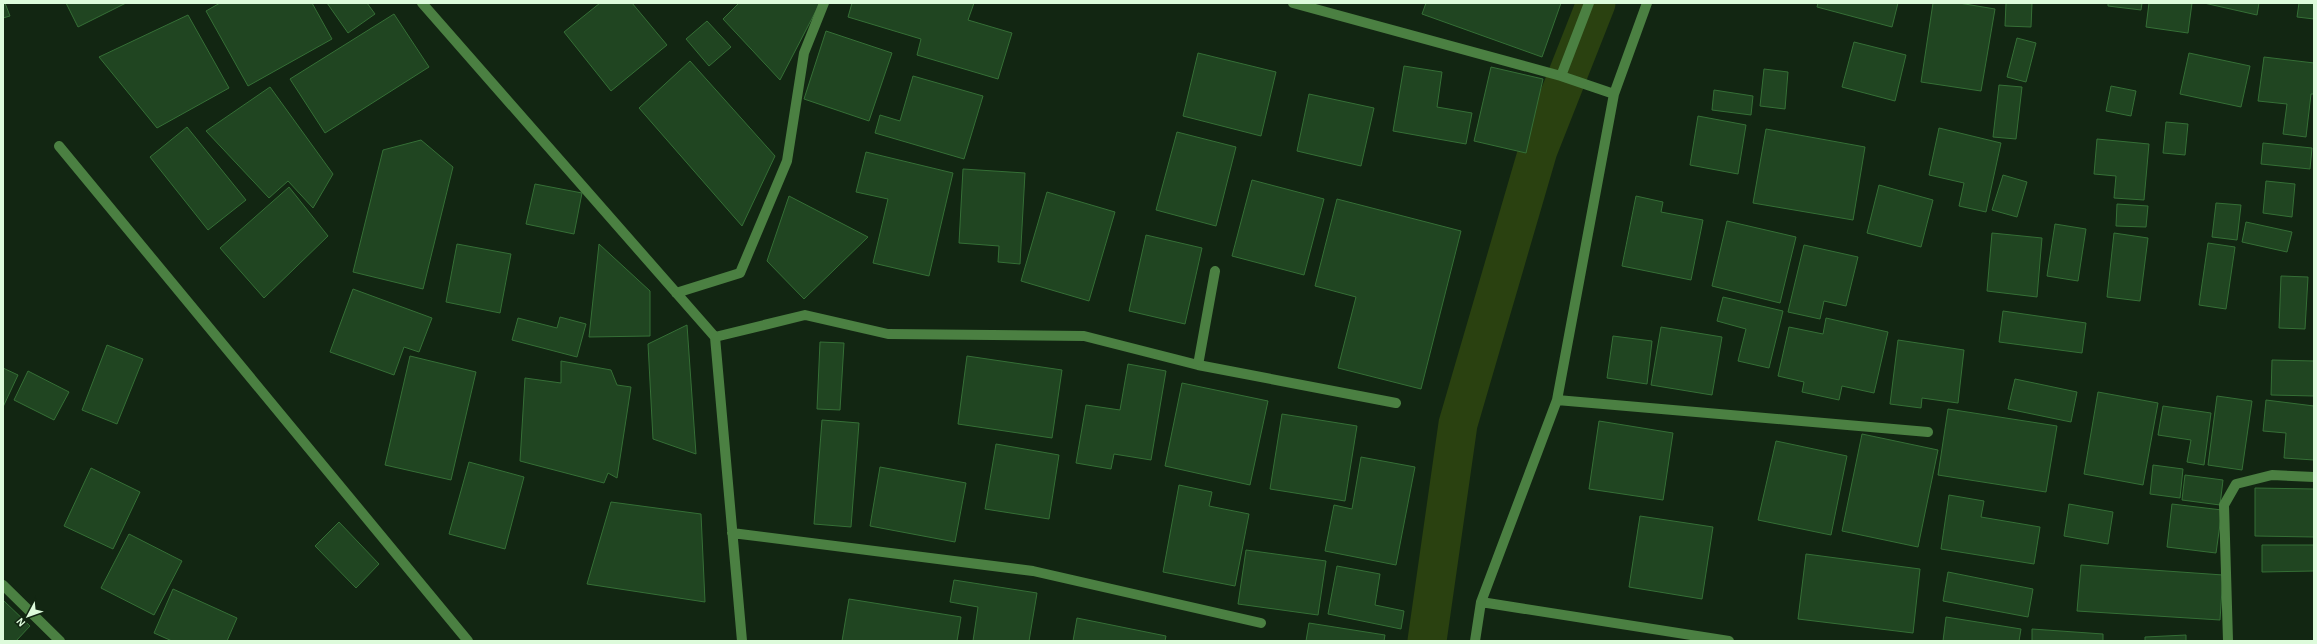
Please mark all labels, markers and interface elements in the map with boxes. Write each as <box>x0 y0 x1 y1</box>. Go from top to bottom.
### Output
north arrow <box>8 596 48 636</box>
text: N <box>14 616 27 629</box>

